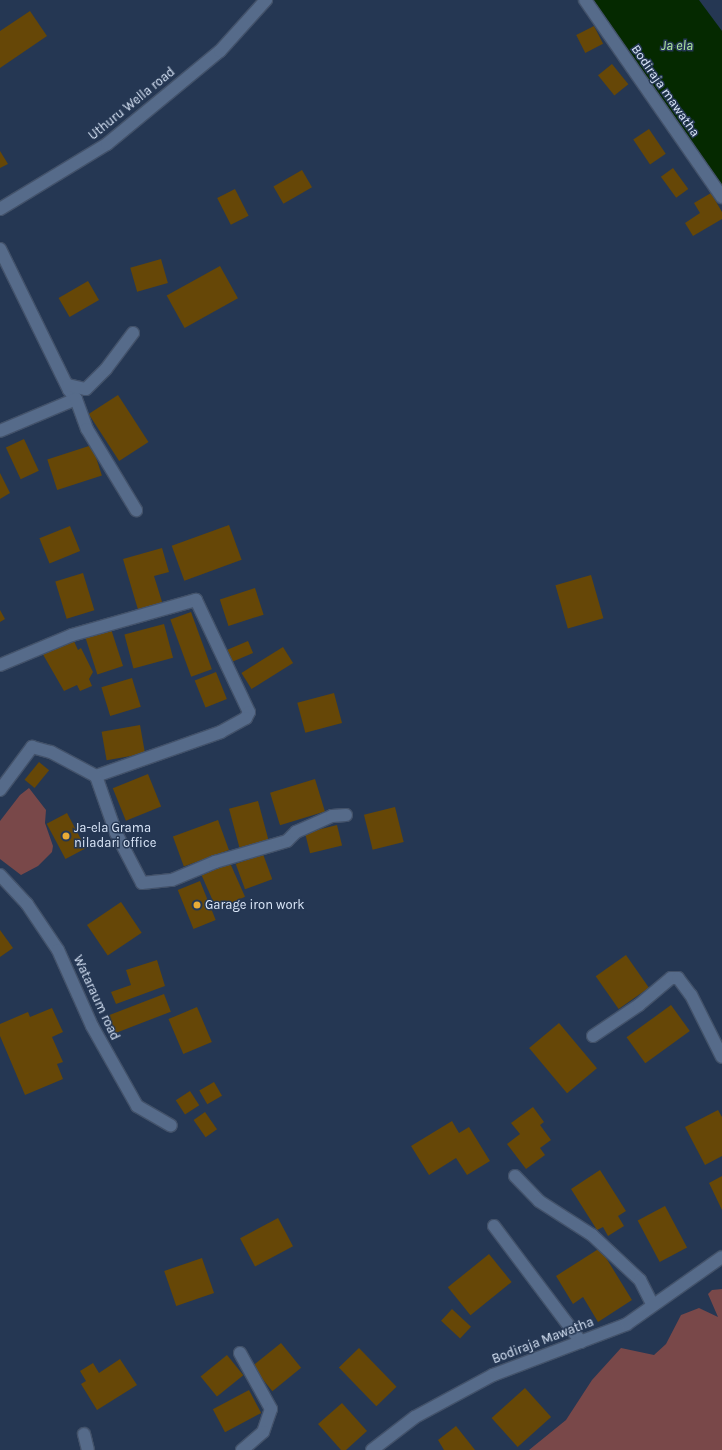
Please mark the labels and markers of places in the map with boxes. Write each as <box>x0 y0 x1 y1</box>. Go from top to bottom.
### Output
place label: Ja-ela Grama niladari office <box>74 821 156 852</box>
marker: Ja-ela Grama niladari office <box>61 831 71 841</box>
place label: Garage iron work <box>205 897 305 913</box>
marker: Garage iron work <box>192 900 202 910</box>

